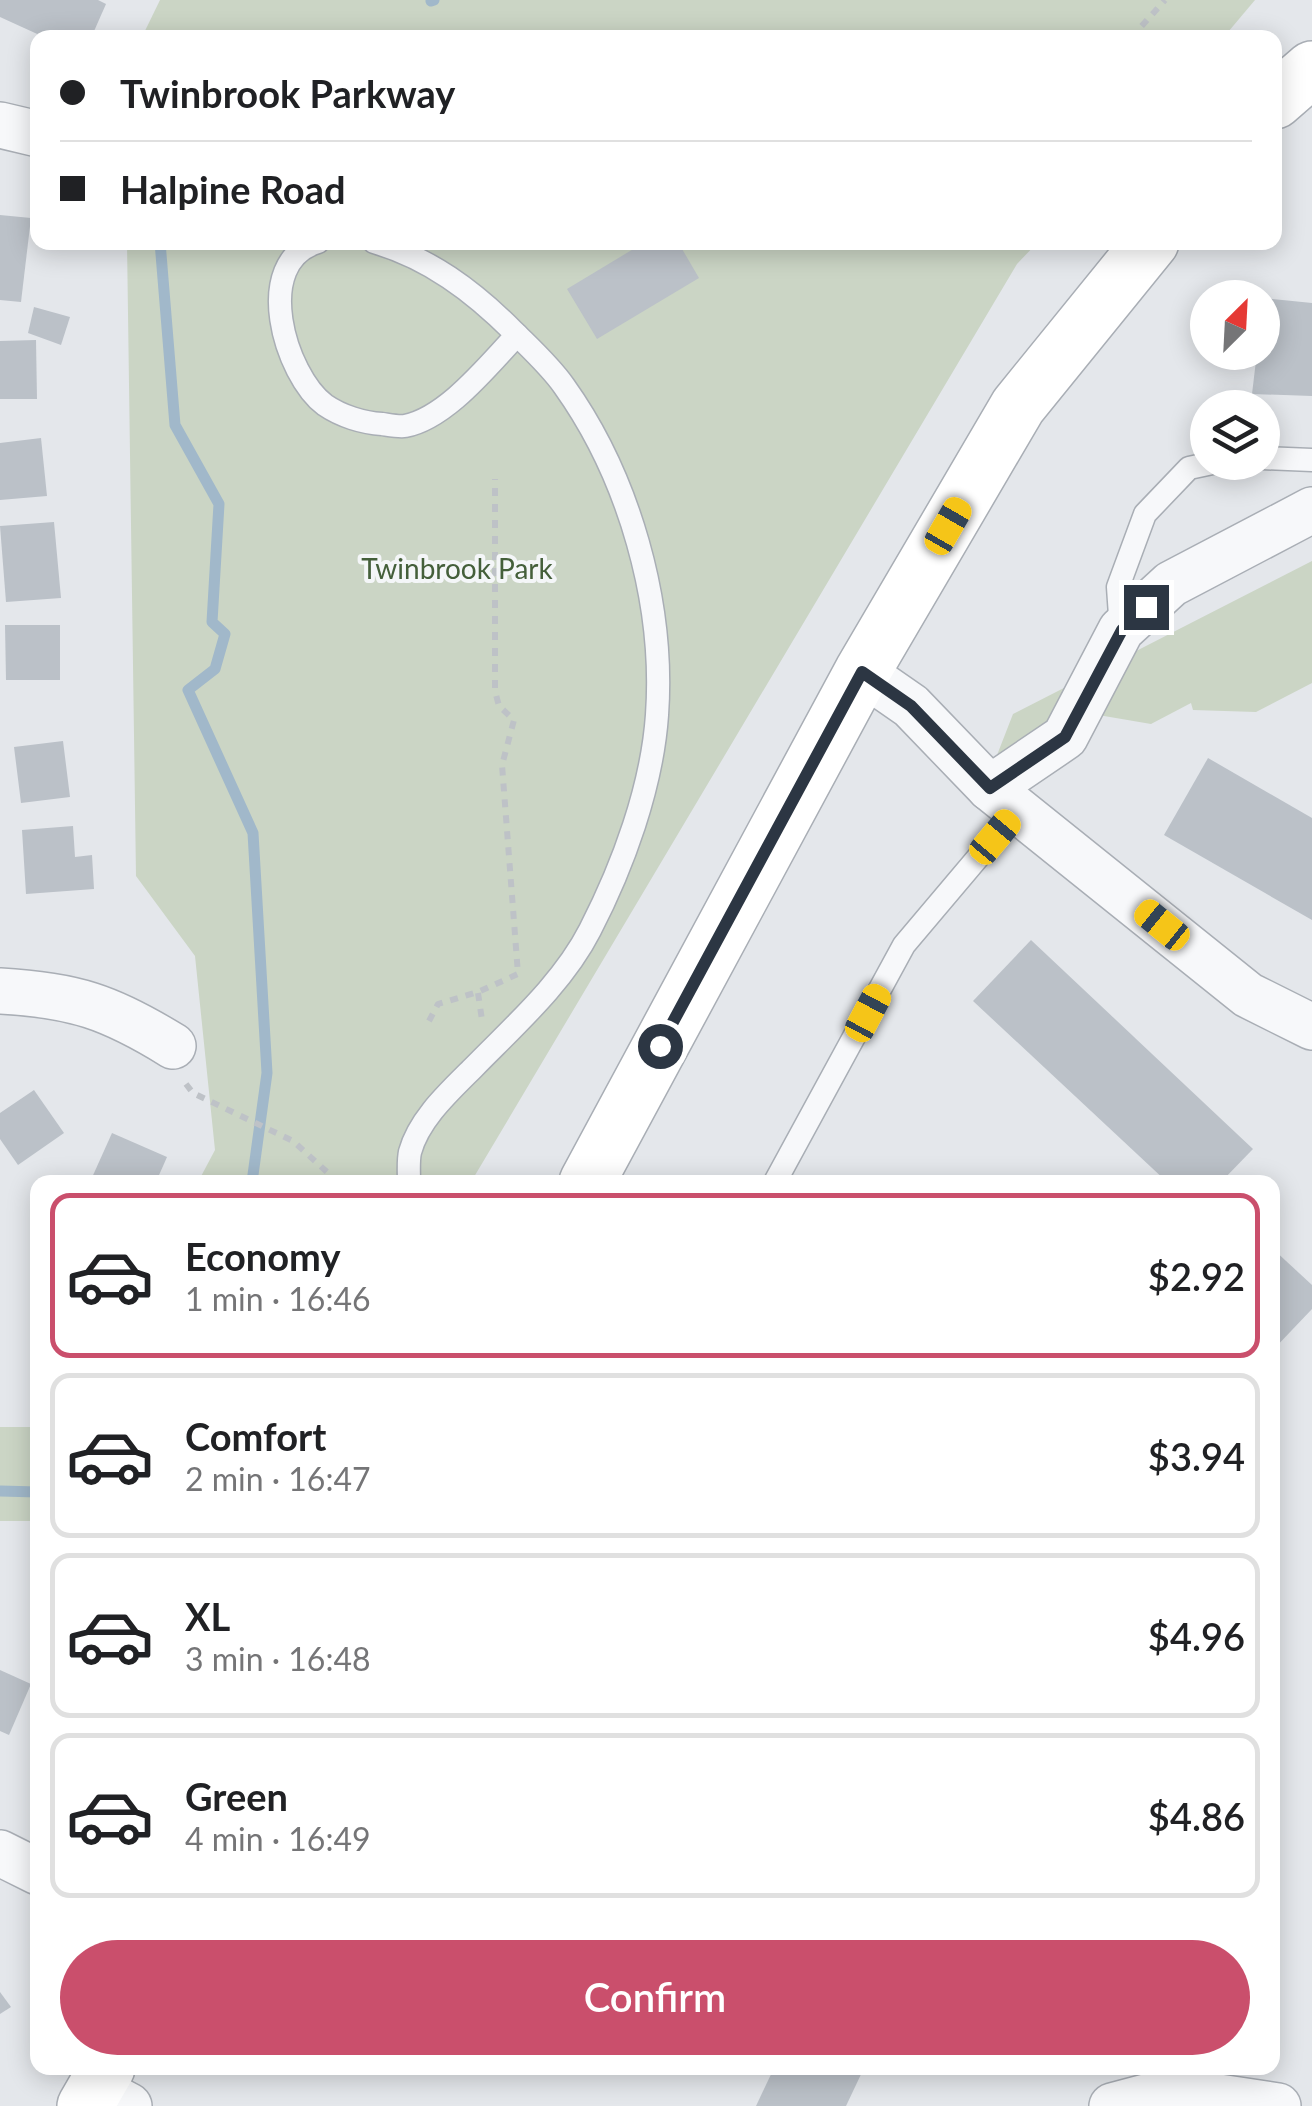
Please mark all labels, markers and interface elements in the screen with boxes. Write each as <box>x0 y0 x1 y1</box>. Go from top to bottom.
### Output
text: Twinbrook Parkway <box>120 70 455 116</box>
text: Halpine Road <box>120 166 346 212</box>
north arrow <box>1190 280 1280 370</box>
map controls <box>1190 280 1280 480</box>
button: layers <box>1190 390 1280 480</box>
car <box>920 493 976 559</box>
park label: Twinbrook Park <box>361 551 554 585</box>
route end <box>1124 585 1169 630</box>
car <box>964 804 1026 870</box>
car <box>1129 894 1195 956</box>
car <box>841 979 895 1047</box>
route start <box>638 1024 683 1069</box>
icon: car <box>65 1231 155 1321</box>
text: Economy <box>185 1233 340 1279</box>
text: $2.92 <box>1148 1253 1245 1299</box>
text: 1 min · 16:46 <box>185 1279 371 1318</box>
icon: car <box>65 1411 155 1501</box>
text: Comfort <box>185 1413 326 1459</box>
text: $3.94 <box>1148 1433 1245 1479</box>
text: 2 min · 16:47 <box>185 1459 371 1498</box>
icon: car <box>65 1591 155 1681</box>
text: XL <box>185 1593 230 1639</box>
text: $4.96 <box>1148 1613 1245 1659</box>
text: 3 min · 16:48 <box>185 1639 371 1678</box>
icon: car <box>65 1771 155 1861</box>
text: Green <box>185 1773 288 1819</box>
text: $4.86 <box>1148 1793 1245 1839</box>
text: 4 min · 16:49 <box>185 1819 371 1858</box>
button: Confirm <box>60 1940 1250 2055</box>

